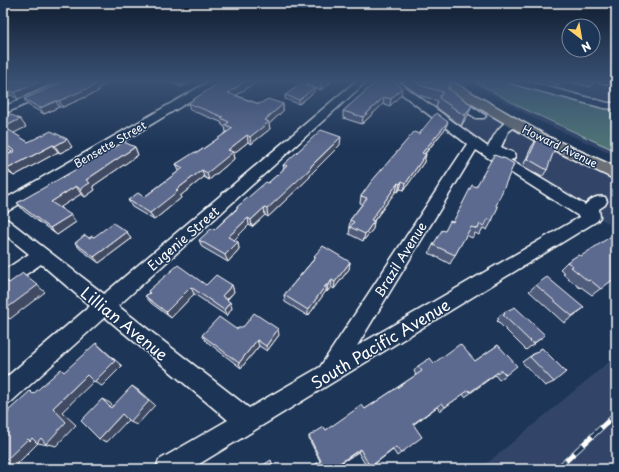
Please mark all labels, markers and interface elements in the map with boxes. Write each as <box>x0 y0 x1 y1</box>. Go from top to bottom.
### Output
north arrow <box>561 18 601 58</box>
text: N <box>578 37 595 57</box>
street label: Bensette Street <box>71 116 150 172</box>
street label: Howard Avenue <box>520 120 600 172</box>
street label: Eugenie Street <box>143 201 223 275</box>
street label: Brazil Avenue <box>369 218 431 300</box>
street label: Lillian Avenue <box>76 280 174 366</box>
street label: South Pacific Avenue <box>306 292 454 394</box>

